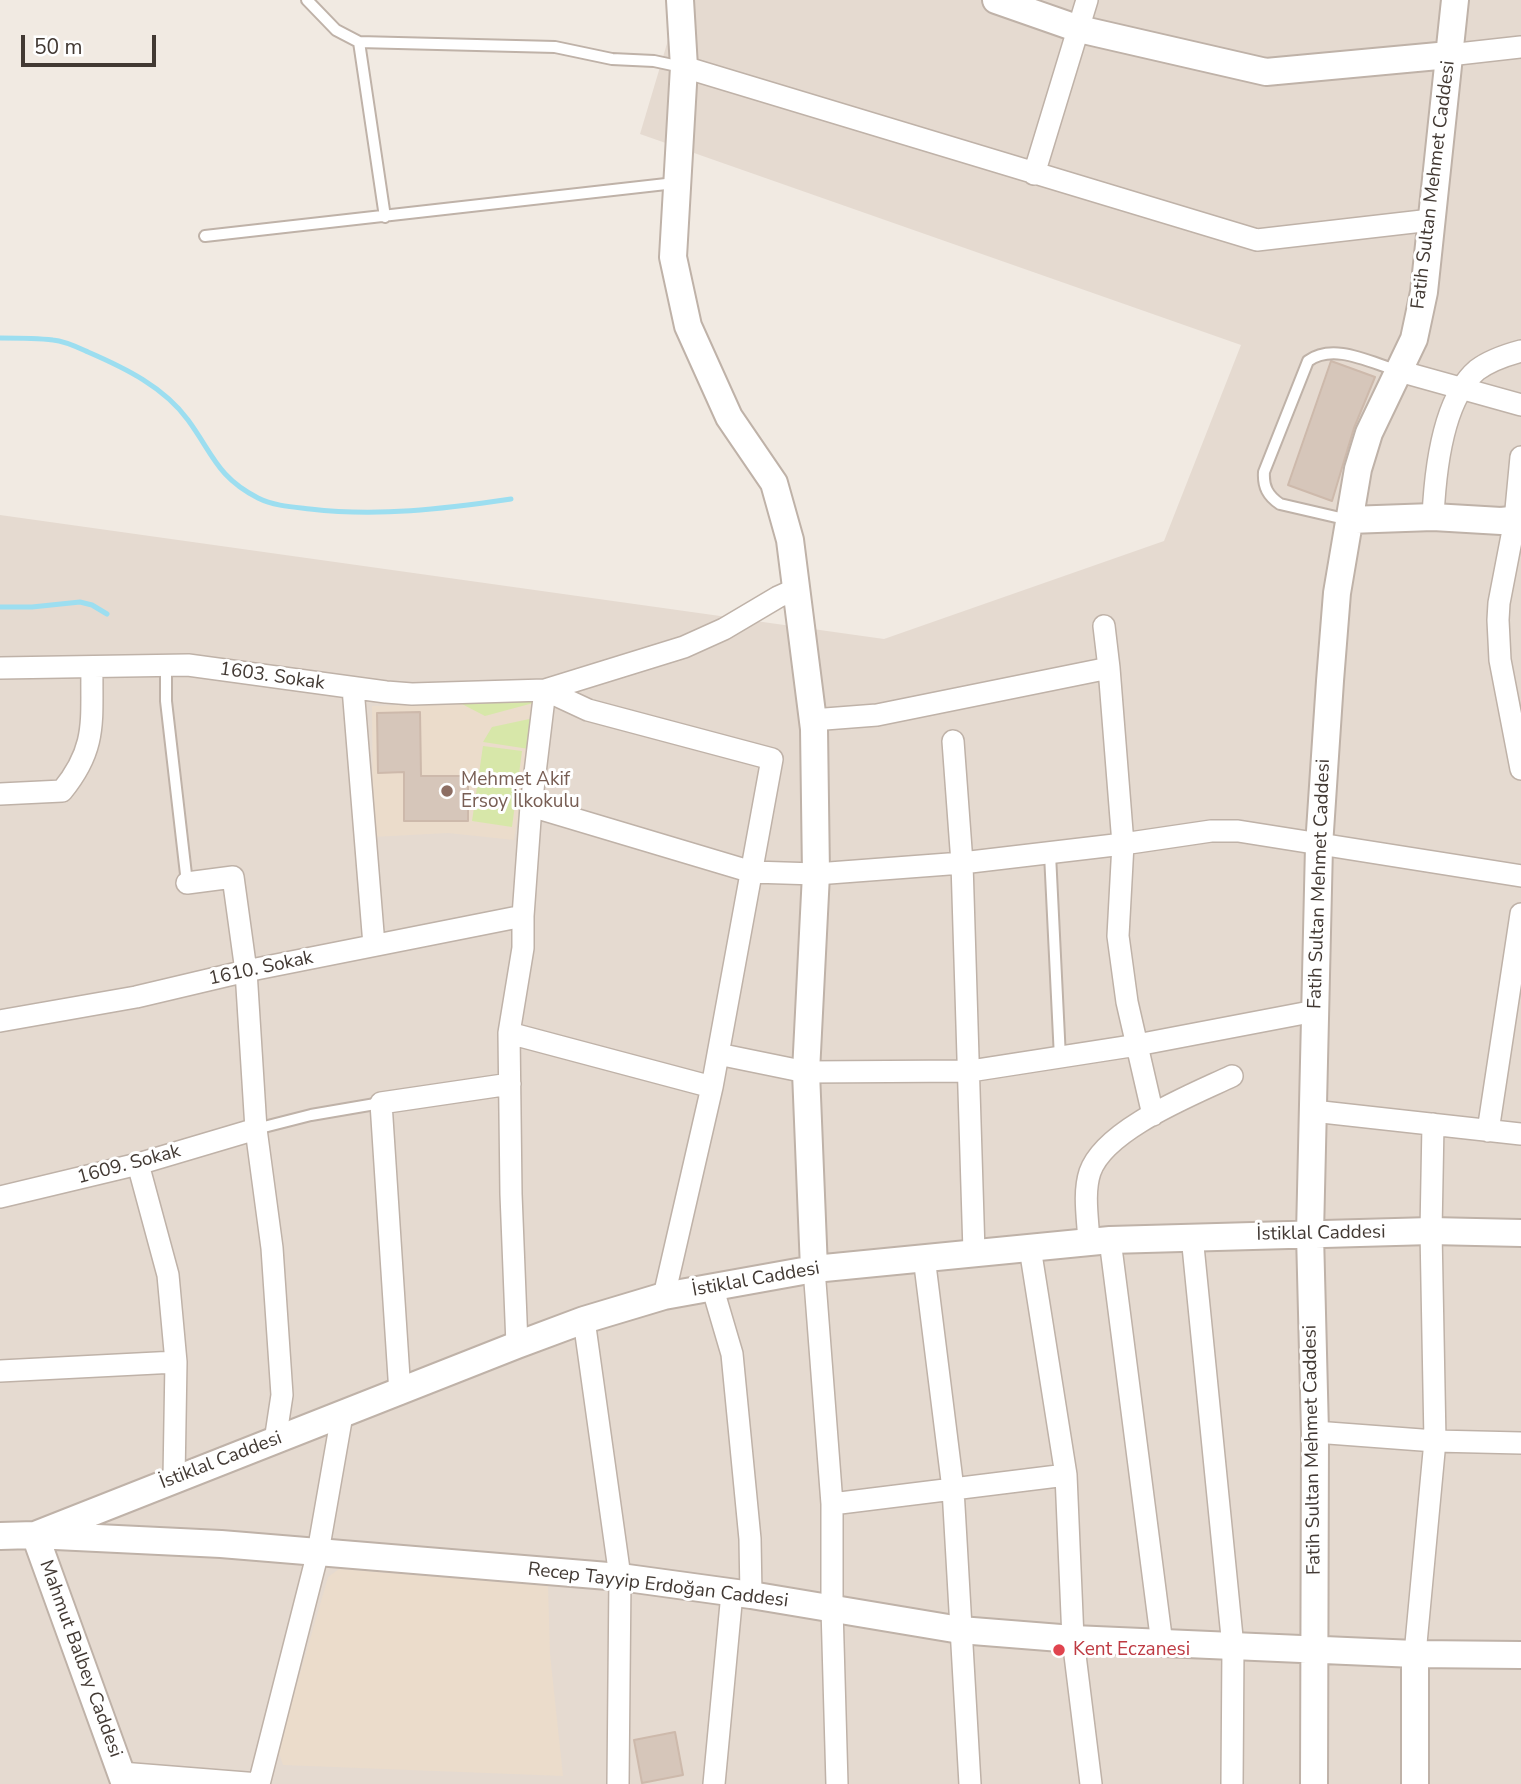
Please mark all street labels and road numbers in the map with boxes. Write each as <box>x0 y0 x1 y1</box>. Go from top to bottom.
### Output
street label: Fatih Sultan Mehmet Caddesi <box>1407 59 1461 311</box>
street label: 1603. Sokak <box>218 658 326 696</box>
street label: Fatih Sultan Mehmet Caddesi <box>1304 758 1336 1010</box>
street label: 1610. Sokak <box>207 947 315 991</box>
street label: 1609. Sokak <box>75 1140 183 1190</box>
street label: İstiklal Caddesi <box>1256 1221 1386 1247</box>
street label: İstiklal Caddesi <box>690 1258 822 1302</box>
street label: Fatih Sultan Mehmet Caddesi <box>1299 1325 1327 1575</box>
street label: İstiklal Caddesi <box>157 1427 285 1495</box>
street label: Mahmut Balbey Caddesi <box>34 1557 126 1761</box>
street label: Recep Tayyip Erdoğan Caddesi <box>527 1559 789 1613</box>

